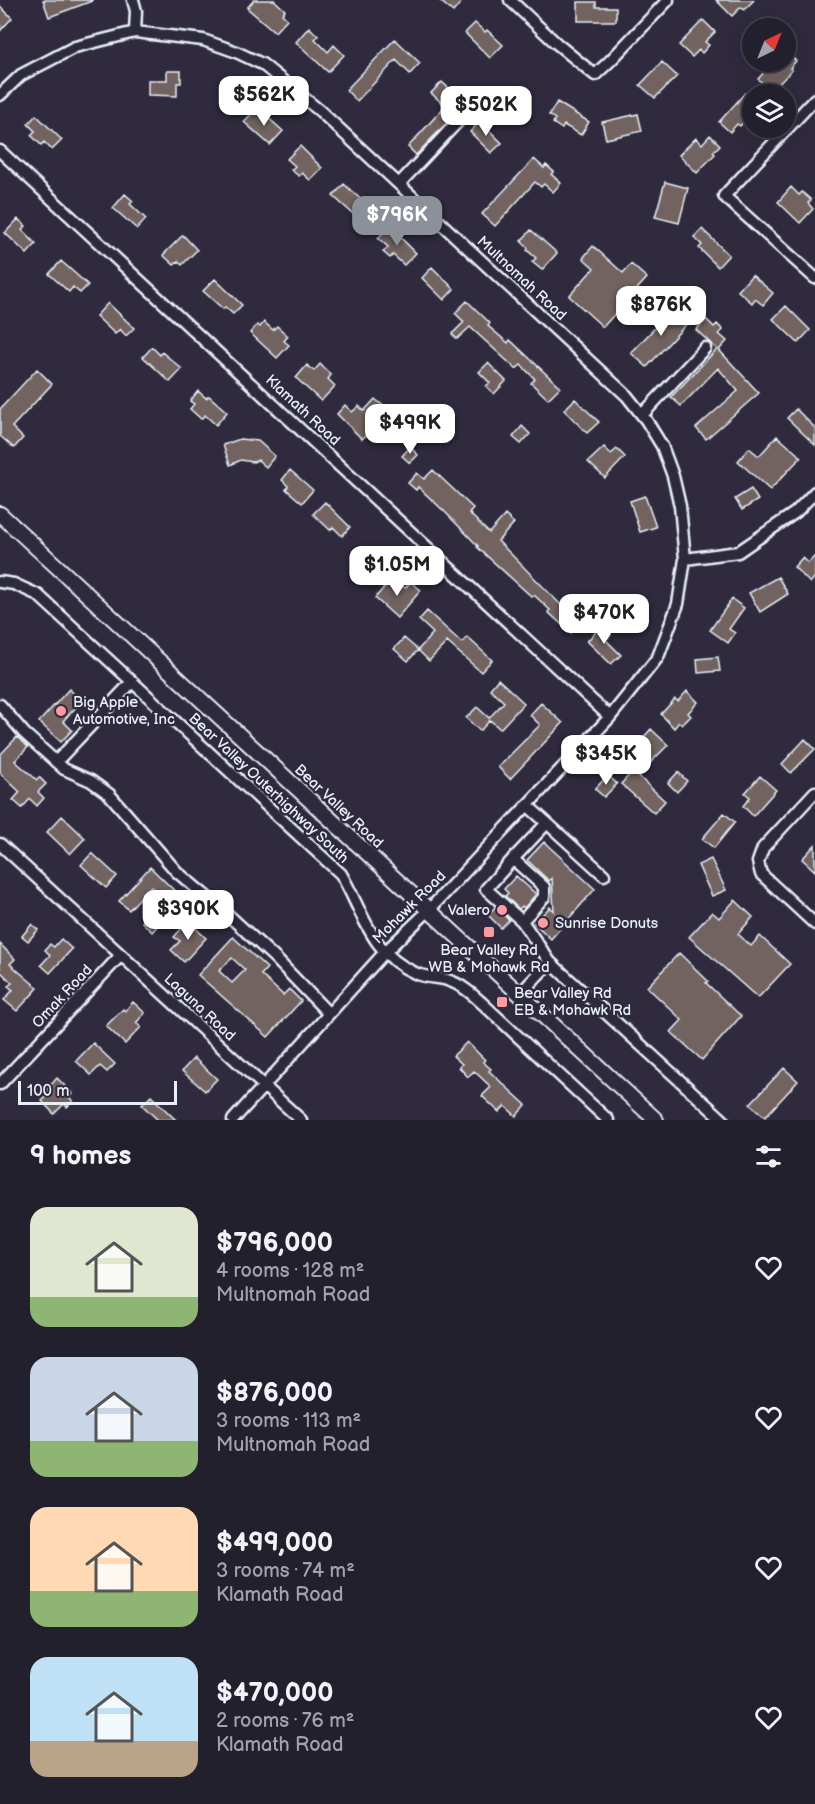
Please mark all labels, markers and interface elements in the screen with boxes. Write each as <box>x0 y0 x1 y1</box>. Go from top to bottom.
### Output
north arrow <box>742 18 796 72</box>
map controls <box>742 18 796 138</box>
pin: $562K <box>222 76 306 127</box>
text: $562K <box>233 83 295 107</box>
button: layers <box>742 84 796 138</box>
pin: $502K <box>444 86 528 137</box>
text: $502K <box>455 93 517 117</box>
pin: $796K <box>355 196 439 247</box>
text: $796K <box>366 203 428 227</box>
street label: Multnomah Road <box>473 232 570 325</box>
pin: $876K <box>619 286 703 337</box>
text: $876K <box>630 293 692 317</box>
street label: Klamath Road <box>261 371 344 450</box>
pin: $499K <box>368 404 452 455</box>
text: $499K <box>379 411 441 435</box>
pin: $1.05M <box>348 546 446 597</box>
text: $1.05M <box>363 553 431 577</box>
pin: $470K <box>562 594 646 645</box>
text: $470K <box>573 601 635 625</box>
place label: Big Apple Automotive, Inc <box>73 693 175 729</box>
marker: Big Apple Automotive, Inc <box>54 704 68 718</box>
street label: Bear Valley Outerhighway South <box>185 709 353 868</box>
pin: $345K <box>564 735 648 786</box>
text: $345K <box>575 742 637 766</box>
street label: Bear Valley Road <box>290 760 387 852</box>
street label: Mohawk Road <box>369 867 450 948</box>
pin: $390K <box>146 890 230 941</box>
text: $390K <box>157 897 219 921</box>
place label: Valero <box>448 901 490 920</box>
marker: Valero <box>495 903 509 917</box>
place label: Sunrise Donuts <box>555 914 659 933</box>
marker: Sunrise Donuts <box>536 916 550 930</box>
marker: Bear Valley Rd WB & Mohawk Rd <box>482 925 496 939</box>
place label: Bear Valley Rd WB & Mohawk Rd <box>429 941 549 977</box>
street label: Omak Road <box>28 961 97 1032</box>
street label: Laguna Road <box>160 969 239 1045</box>
place label: Bear Valley Rd EB & Mohawk Rd <box>514 984 631 1020</box>
marker: Bear Valley Rd EB & Mohawk Rd <box>495 995 509 1009</box>
scale bar <box>18 1078 177 1106</box>
text: 100 m <box>27 1082 70 1101</box>
icon: filters <box>752 1140 785 1173</box>
text: 9 homes <box>30 1141 131 1172</box>
text: $796,000 <box>216 1228 333 1259</box>
icon: home <box>78 1231 150 1303</box>
icon: heart <box>752 1251 785 1284</box>
text: 4 rooms · 128 m² <box>216 1259 364 1283</box>
text: Multnomah Road <box>216 1283 370 1307</box>
text: $876,000 <box>216 1378 333 1409</box>
icon: home <box>78 1381 150 1453</box>
icon: heart <box>752 1401 785 1434</box>
text: 3 rooms · 113 m² <box>216 1409 361 1433</box>
text: Multnomah Road <box>216 1433 370 1457</box>
text: $499,000 <box>216 1528 333 1559</box>
icon: home <box>78 1531 150 1603</box>
icon: heart <box>752 1551 785 1584</box>
text: 3 rooms · 74 m² <box>216 1559 355 1583</box>
text: Klamath Road <box>216 1583 343 1607</box>
text: $470,000 <box>216 1678 333 1709</box>
icon: home <box>78 1681 150 1753</box>
icon: heart <box>752 1701 785 1734</box>
text: 2 rooms · 76 m² <box>216 1709 354 1733</box>
text: Klamath Road <box>216 1733 343 1757</box>

